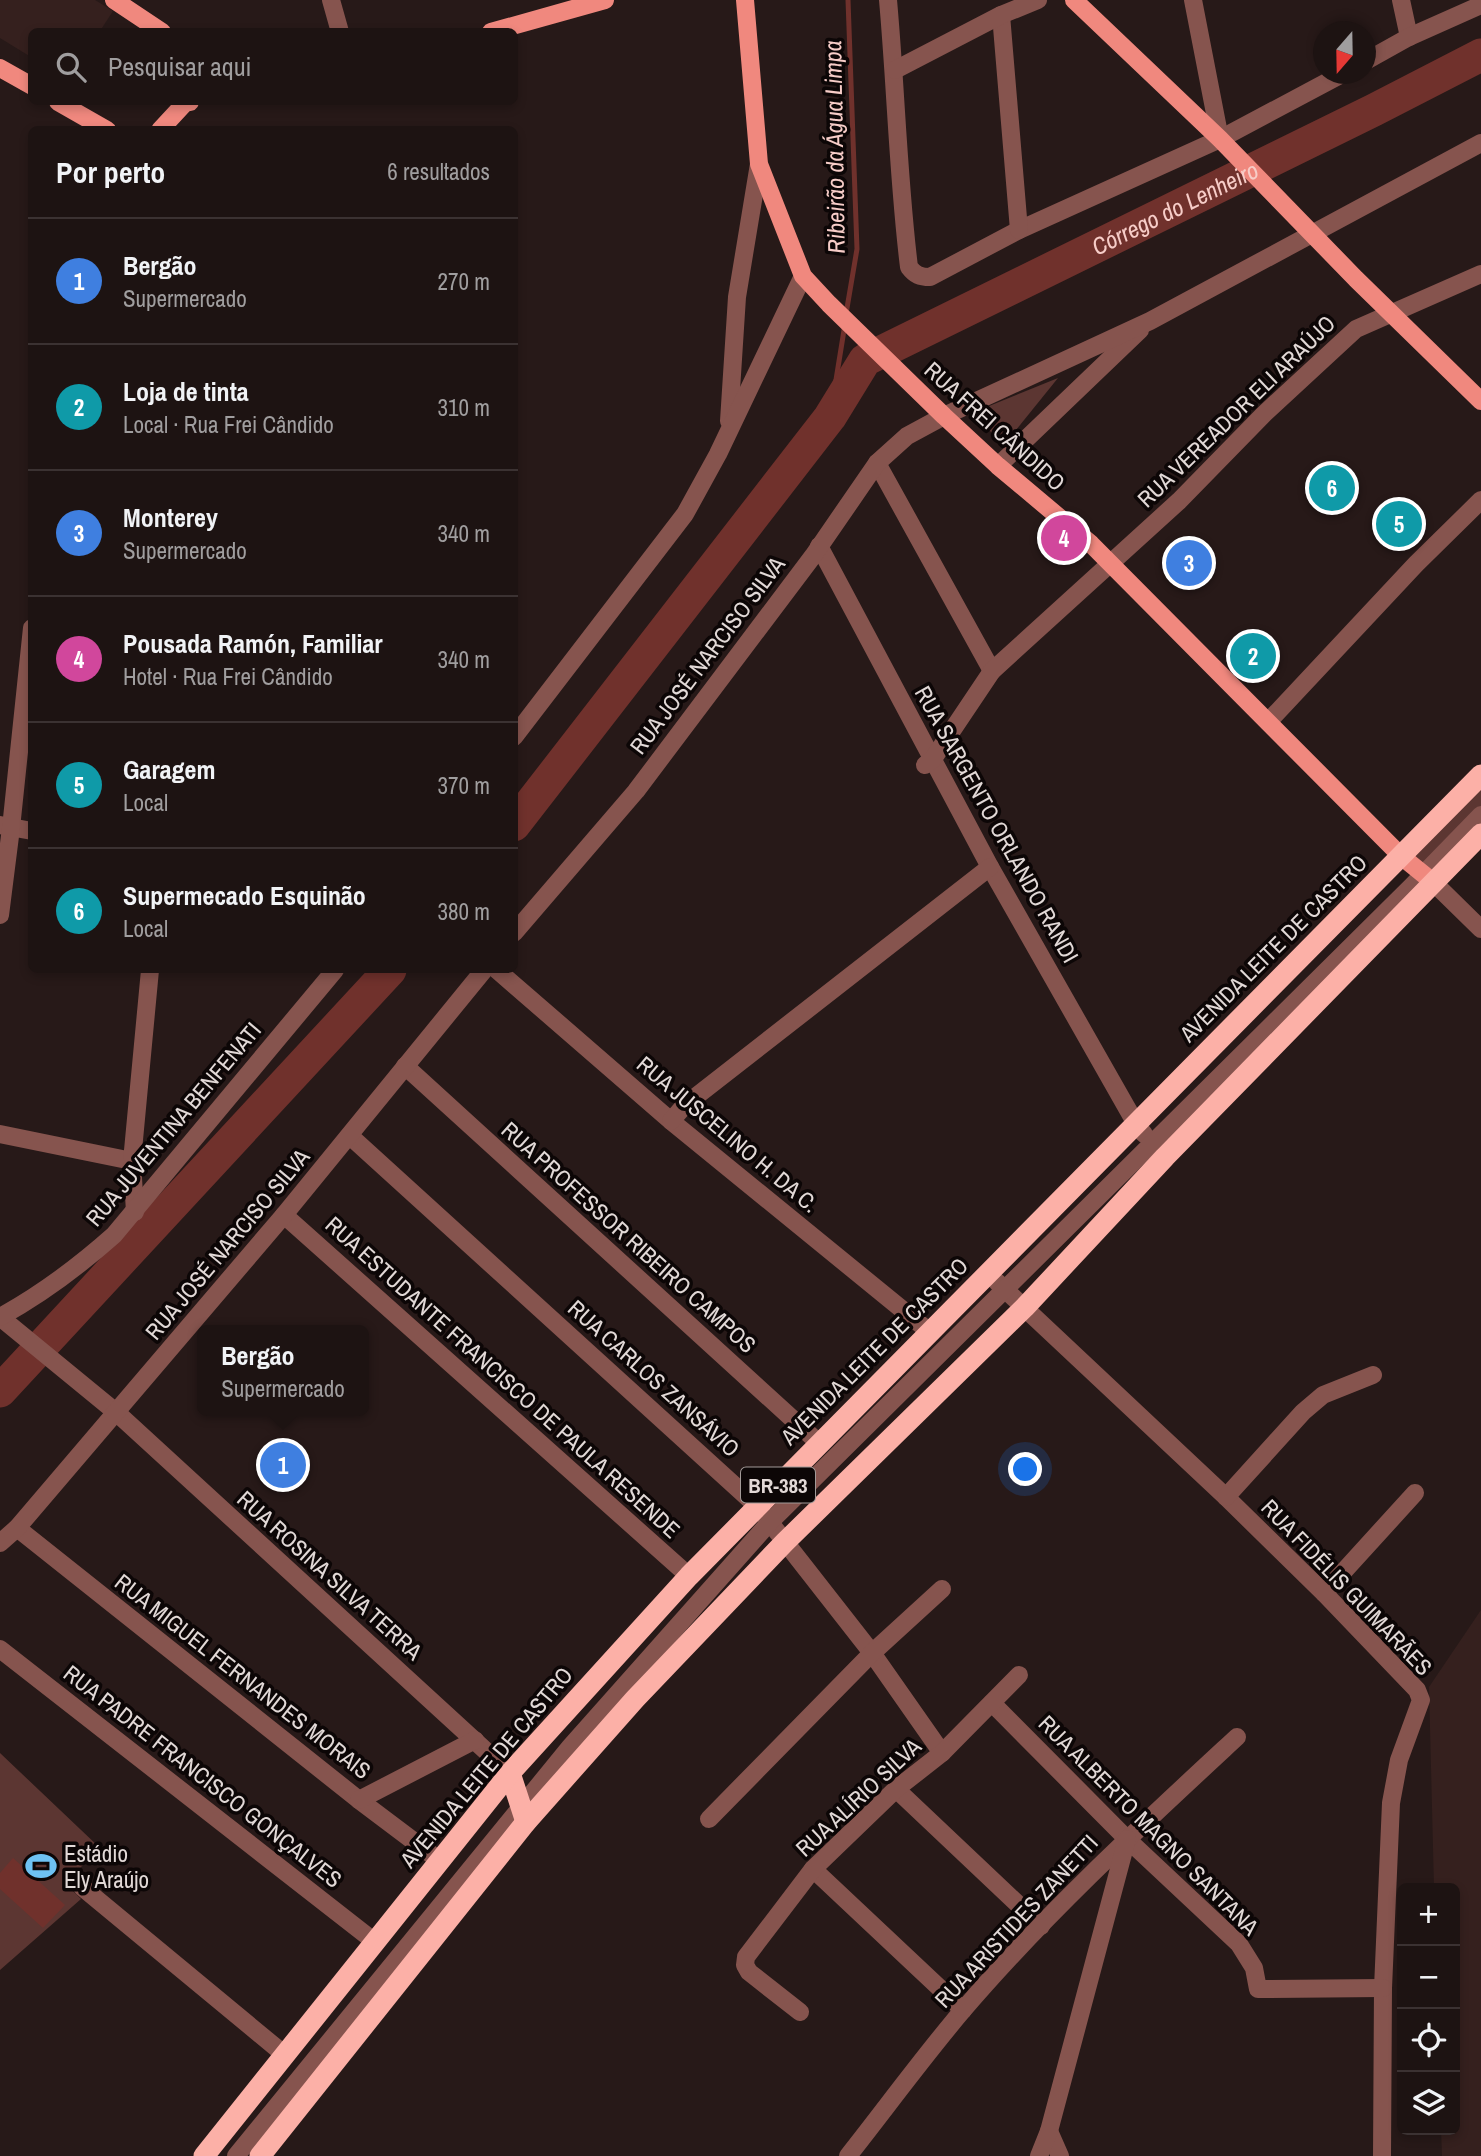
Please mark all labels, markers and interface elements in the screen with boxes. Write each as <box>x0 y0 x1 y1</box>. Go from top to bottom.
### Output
north arrow <box>1313 21 1376 84</box>
search box <box>28 28 518 105</box>
water label: Ribeirão da Água Limpa <box>816 40 852 254</box>
icon: search <box>52 48 90 86</box>
text: Pesquisar aqui <box>108 49 251 84</box>
text: Por perto <box>56 152 165 192</box>
water label: Córrego do Lenheiro <box>1086 153 1263 262</box>
text: 6 resultados <box>387 156 490 187</box>
text: Bergão <box>123 248 196 283</box>
text: 1 <box>74 266 84 297</box>
text: 270 m <box>438 266 490 297</box>
text: Supermercado <box>123 283 247 314</box>
street label: RUA VEREADOR ELI ARAÚJO <box>1130 308 1342 514</box>
street label: RUA FREI CÂNDIDO <box>918 355 1072 497</box>
text: Loja de tinta <box>123 374 249 409</box>
text: 2 <box>74 392 84 423</box>
text: 310 m <box>438 392 490 423</box>
text: Local · Rua Frei Cândido <box>123 409 334 440</box>
pin: 6 <box>1309 462 1355 514</box>
pin: 5 <box>1376 498 1422 550</box>
text: Monterey <box>123 500 218 535</box>
pin: 4 <box>1041 512 1087 564</box>
text: 3 <box>74 518 84 549</box>
text: 340 m <box>438 518 490 549</box>
text: Supermercado <box>123 535 247 566</box>
pin: 3 <box>1166 537 1212 589</box>
street label: RUA JOSÉ NARCISO SILVA <box>622 549 792 760</box>
text: Pousada Ramón, Familiar <box>123 626 383 661</box>
pin: 2 <box>1230 630 1276 682</box>
text: 4 <box>74 644 84 675</box>
text: 340 m <box>438 644 490 675</box>
text: Hotel · Rua Frei Cândido <box>123 661 333 692</box>
street label: RUA SARGENTO ORLANDO RANDI <box>908 680 1086 968</box>
text: Garagem <box>123 752 215 787</box>
text: 5 <box>74 770 84 801</box>
text: 370 m <box>438 770 490 801</box>
text: Local <box>123 787 168 818</box>
street label: AVENIDA LEITE DE CASTRO <box>1172 847 1374 1049</box>
text: Supermecado Esquinão <box>123 878 366 913</box>
text: 6 <box>74 896 84 927</box>
text: 380 m <box>438 896 490 927</box>
text: Local <box>123 913 168 944</box>
street label: RUA JUVENTINA BENFENATI <box>78 1015 268 1233</box>
street label: RUA JUSCELINO H. DA C. <box>631 1049 825 1219</box>
street label: RUA PROFESSOR RIBEIRO CAMPOS <box>495 1114 763 1360</box>
street label: RUA JOSÉ NARCISO SILVA <box>138 1142 316 1346</box>
street label: RUA ESTUDANTE FRANCISCO DE PAULA RESENDE <box>319 1209 687 1545</box>
street label: AVENIDA LEITE DE CASTRO <box>773 1250 975 1452</box>
street label: RUA CARLOS ZANSÁVIO <box>562 1293 746 1463</box>
popup <box>197 1325 369 1416</box>
text: Bergão <box>221 1338 295 1373</box>
text: Supermercado <box>221 1373 345 1404</box>
pin: 1 <box>260 1439 306 1491</box>
your location <box>1008 1452 1042 1486</box>
road number: BR-383 <box>741 1468 815 1502</box>
street label: RUA ROSINA SILVA TERRA <box>231 1483 430 1667</box>
street label: RUA FIDÉLIS GUIMARÃES <box>1255 1492 1439 1682</box>
street label: RUA MIGUEL FERNANDES MORAIS <box>109 1566 377 1786</box>
street label: RUA PADRE FRANCISCO GONÇALVES <box>57 1658 349 1894</box>
street label: AVENIDA LEITE DE CASTRO <box>392 1660 579 1875</box>
street label: RUA ALBERTO MAGNO SANTANA <box>1032 1708 1266 1942</box>
street label: RUA ALÍRIO SILVA <box>789 1731 928 1863</box>
street label: RUA ARISTIDES ZANETTI <box>927 1828 1105 2014</box>
place label: Estádio Ely Araújo <box>64 1838 149 1895</box>
sports icon: Estádio Ely Araújo <box>24 1849 58 1883</box>
map controls <box>1397 1883 1460 2135</box>
button: + <box>1397 1883 1460 1946</box>
button: − <box>1397 1946 1460 2009</box>
button: locate <box>1397 2009 1460 2072</box>
button: layers <box>1397 2072 1460 2135</box>

